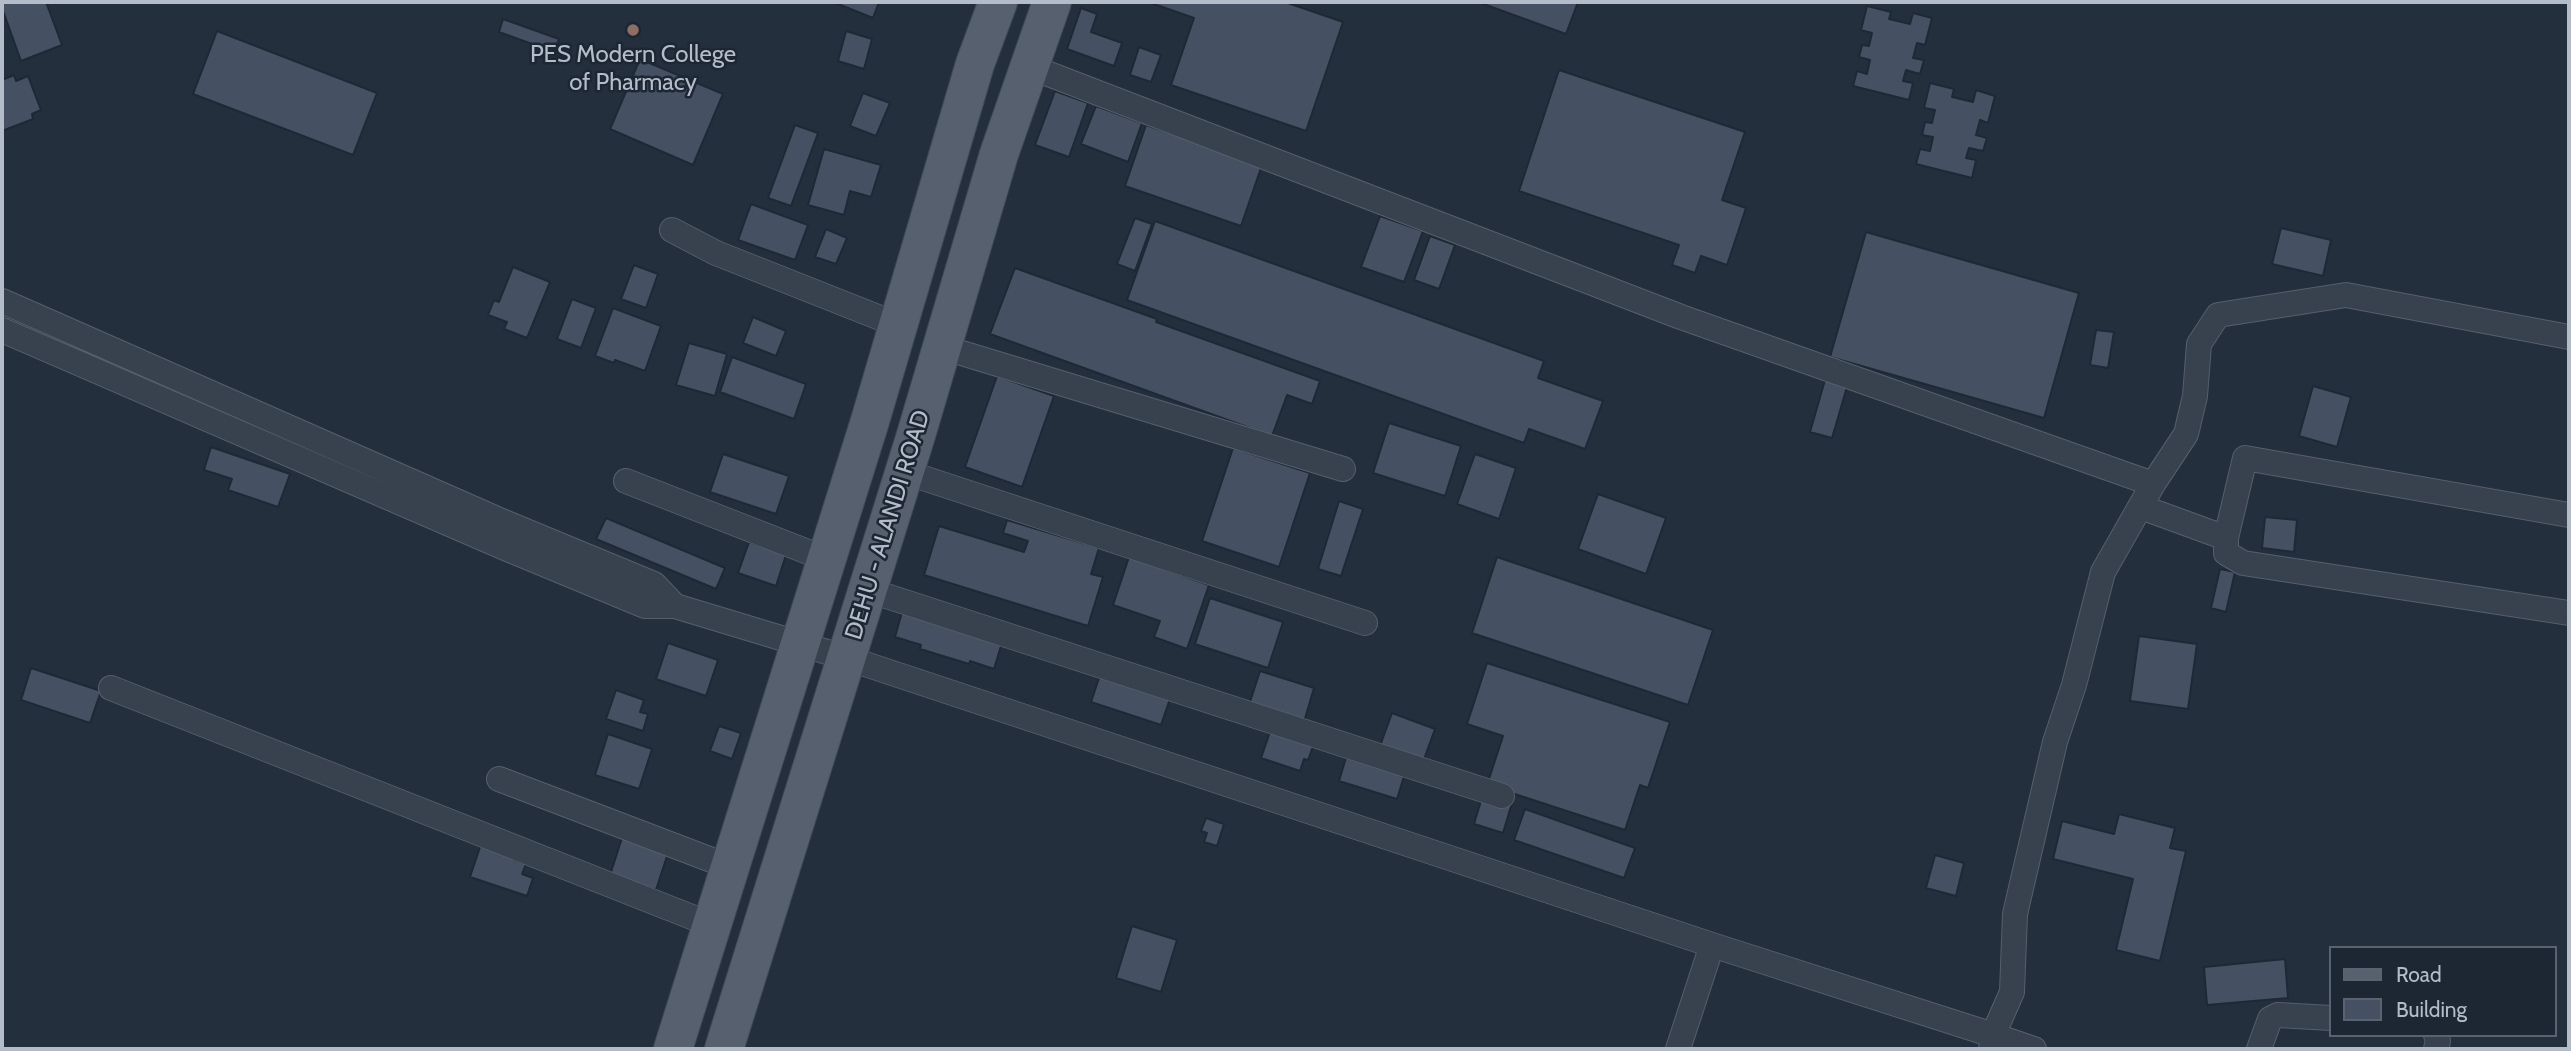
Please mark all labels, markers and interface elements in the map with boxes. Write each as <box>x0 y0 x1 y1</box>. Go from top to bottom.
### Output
marker: PES Modern College of Pharmacy <box>625 22 641 38</box>
place label: PES Modern College of Pharmacy <box>530 41 736 97</box>
street label: DEHU - ALANDI ROAD <box>839 407 937 643</box>
legend <box>2330 946 2557 1037</box>
text: Road <box>2396 962 2442 987</box>
text: Building <box>2396 997 2467 1022</box>

